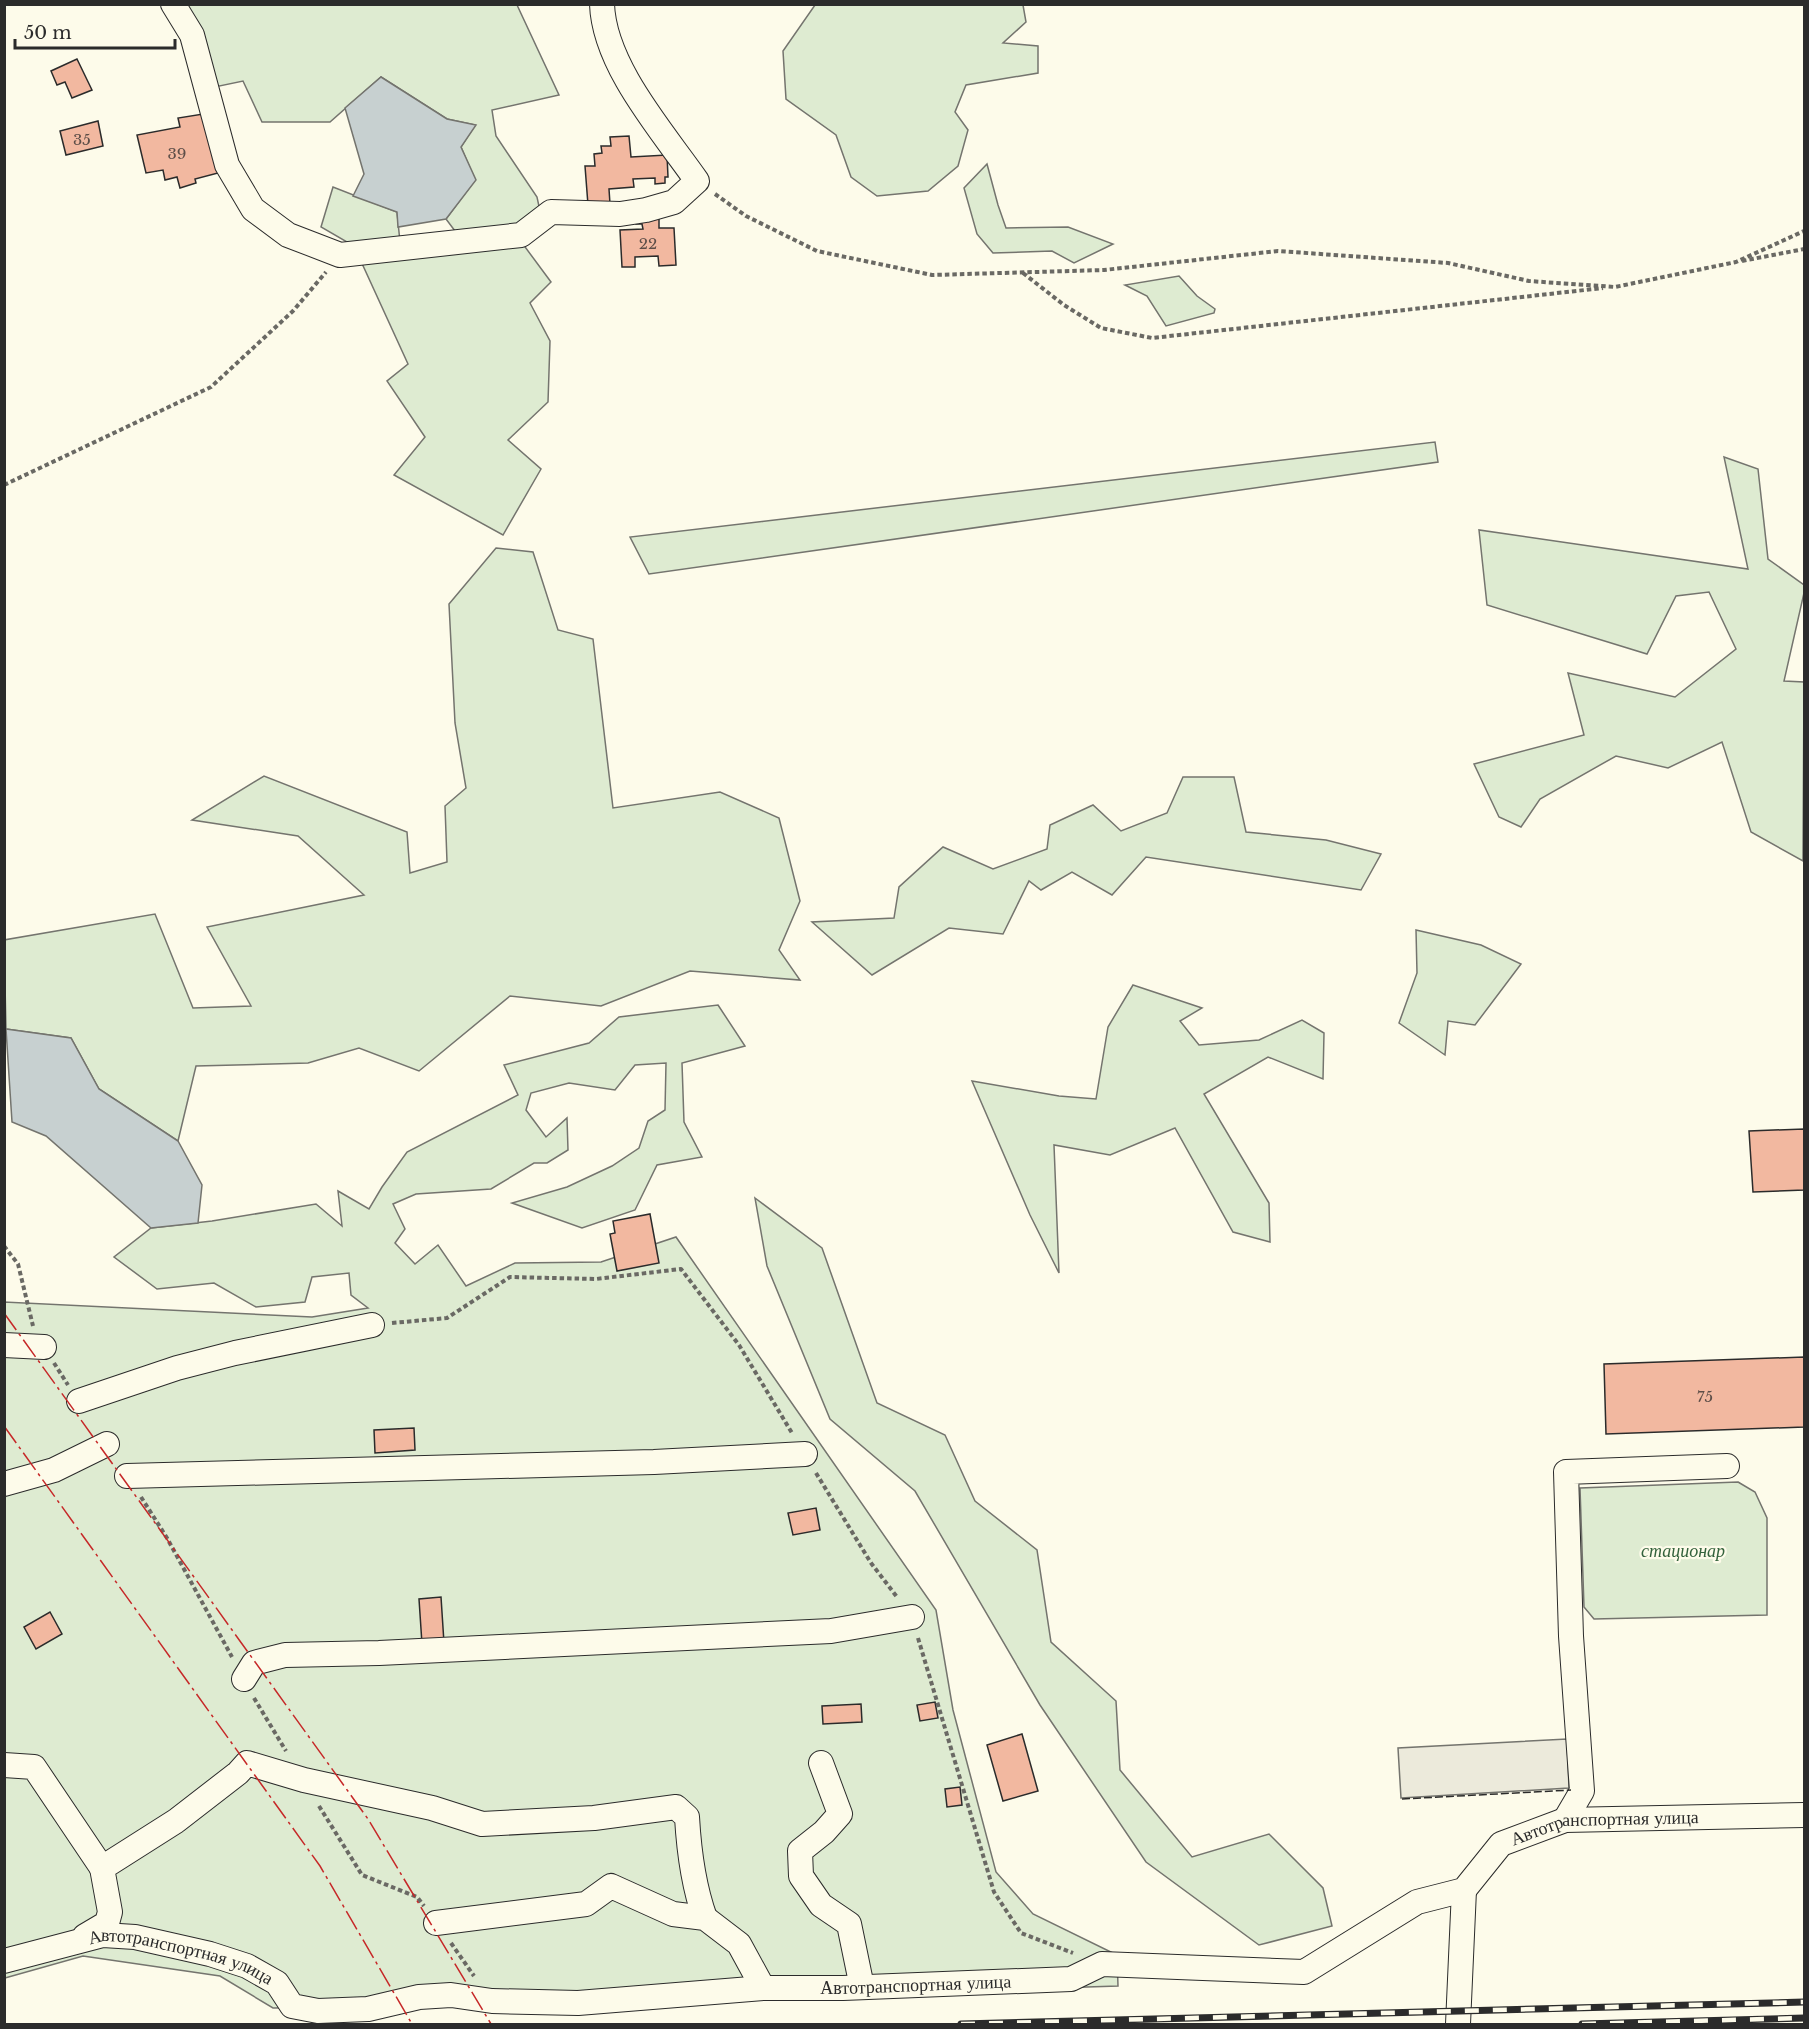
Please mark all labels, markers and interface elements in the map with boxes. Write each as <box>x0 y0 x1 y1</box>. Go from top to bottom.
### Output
scale bar <box>15 12 176 50</box>
text: 50 m <box>24 22 72 44</box>
house number: 35 <box>73 130 91 149</box>
house number: 39 <box>168 144 186 163</box>
house number: 22 <box>639 234 657 253</box>
house number: 75 <box>1697 1387 1713 1406</box>
park label: стационар <box>1641 1540 1725 1562</box>
street label: Автотранспортная улица <box>1507 1806 1699 1850</box>
street label: Автотранспортная улица <box>86 1924 277 1990</box>
street label: Автотранспортная улица <box>820 1970 1012 1999</box>

